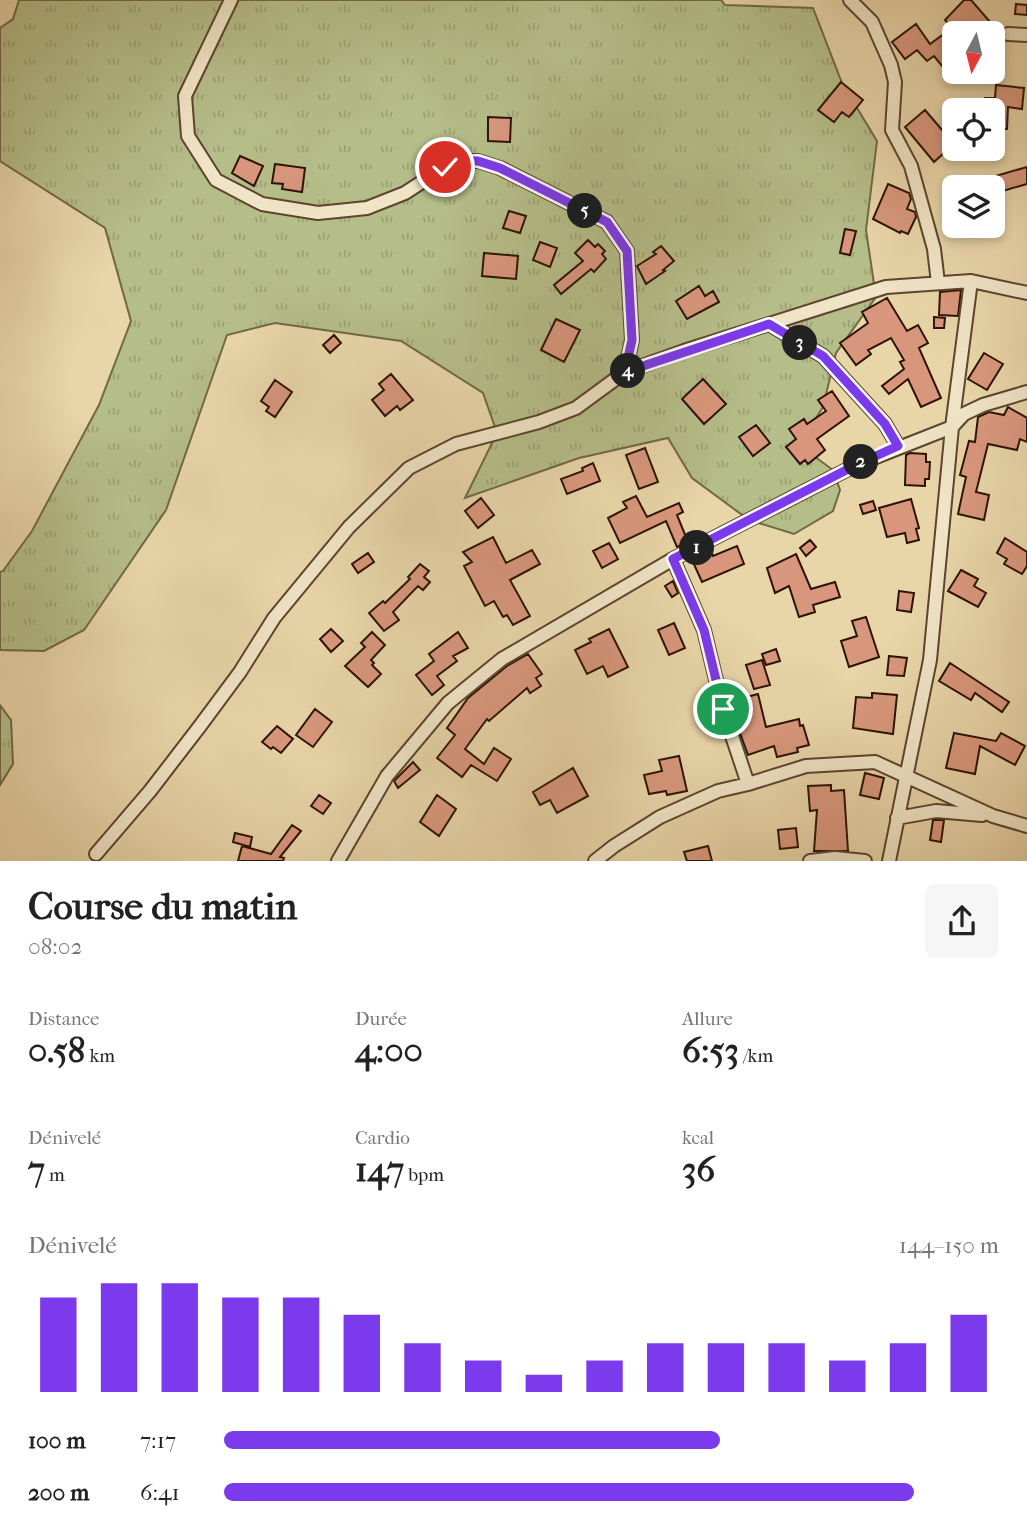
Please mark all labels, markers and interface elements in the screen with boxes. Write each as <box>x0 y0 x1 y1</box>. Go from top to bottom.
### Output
north arrow <box>942 21 1004 84</box>
map controls <box>942 21 1005 238</box>
button: locate <box>942 98 1005 161</box>
pin <box>415 137 475 197</box>
icon: check <box>426 148 464 186</box>
button: layers <box>942 175 1005 238</box>
pin: 5 <box>568 194 602 228</box>
text: 5 <box>580 199 589 221</box>
pin: 3 <box>782 326 818 360</box>
text: 3 <box>796 331 803 353</box>
pin: 4 <box>610 354 646 388</box>
text: 4 <box>622 359 633 381</box>
pin: 2 <box>844 444 878 480</box>
text: 2 <box>856 450 865 472</box>
pin: 1 <box>680 530 714 566</box>
text: 1 <box>693 536 700 558</box>
pin <box>693 679 753 739</box>
icon: arrive <box>704 690 742 728</box>
text: Course du matin <box>28 884 297 929</box>
button: share <box>925 884 999 958</box>
text: 08:02 <box>28 933 82 960</box>
text: Distance <box>28 1008 99 1030</box>
text: Durée <box>355 1008 407 1030</box>
text: Allure <box>682 1008 733 1030</box>
text: 0.58 <box>28 1030 85 1071</box>
text: 4:00 <box>355 1030 423 1071</box>
text: 6:53 <box>682 1030 739 1071</box>
text: km <box>85 1045 115 1067</box>
text: /km <box>739 1045 773 1067</box>
text: Dénivelé <box>28 1127 101 1149</box>
text: Cardio <box>355 1127 410 1149</box>
text: kcal <box>682 1127 714 1149</box>
text: 7 <box>28 1149 45 1190</box>
text: 147 <box>355 1149 404 1190</box>
text: 36 <box>682 1149 715 1190</box>
text: m <box>45 1164 65 1186</box>
text: bpm <box>404 1164 444 1186</box>
text: Dénivelé <box>28 1232 117 1259</box>
text: 144–150 m <box>899 1232 999 1259</box>
text: 100 m <box>28 1427 86 1454</box>
text: 7:17 <box>140 1427 176 1454</box>
text: 200 m <box>28 1479 89 1506</box>
text: 6:41 <box>140 1479 180 1506</box>

